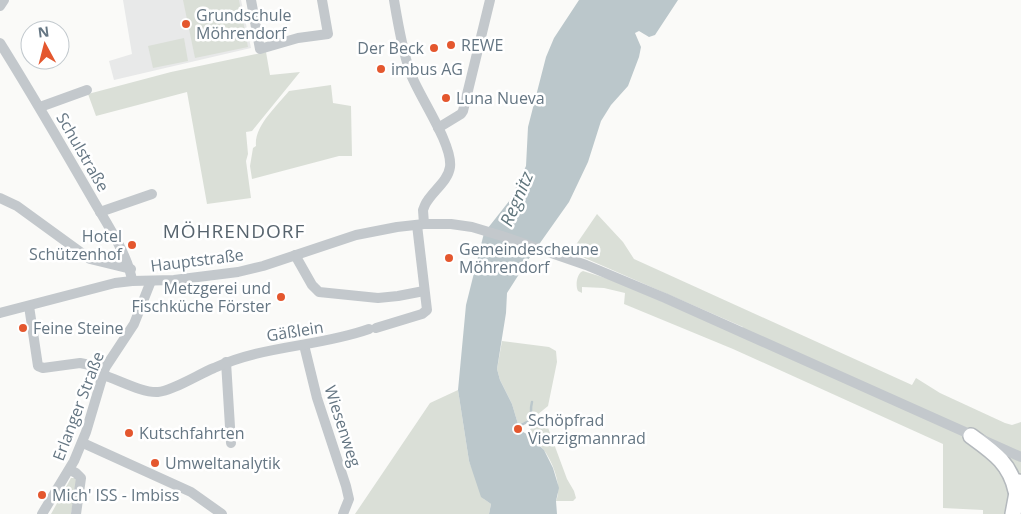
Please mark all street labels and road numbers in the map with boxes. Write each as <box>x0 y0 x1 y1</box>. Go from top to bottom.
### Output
street label: Schulstraße <box>52 108 114 196</box>
street label: Hauptstraße <box>149 243 245 277</box>
street label: Gäßlein <box>265 316 325 346</box>
street label: Erlanger Straße <box>47 348 109 464</box>
street label: Wiesenweg <box>320 383 367 470</box>

